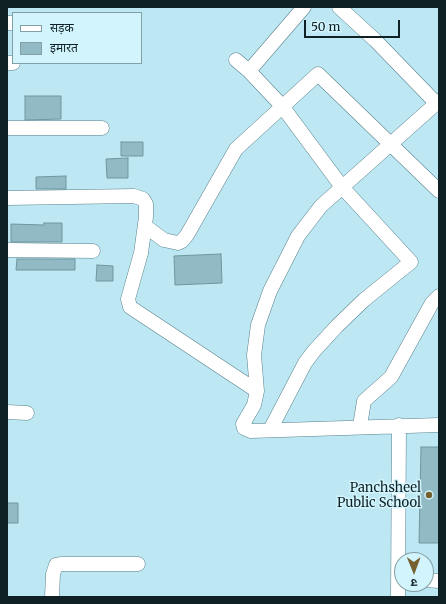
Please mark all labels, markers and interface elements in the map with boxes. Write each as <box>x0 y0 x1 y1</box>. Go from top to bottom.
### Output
legend <box>12 12 142 64</box>
scale bar <box>306 12 402 38</box>
text: 50 m <box>311 19 340 34</box>
text: सड़क <box>50 20 74 35</box>
text: इमारत <box>50 40 78 55</box>
place label: Panchsheel Public School <box>337 480 421 511</box>
marker: Panchsheel Public School <box>424 490 434 500</box>
north arrow <box>394 552 434 592</box>
text: उ <box>411 576 418 590</box>

